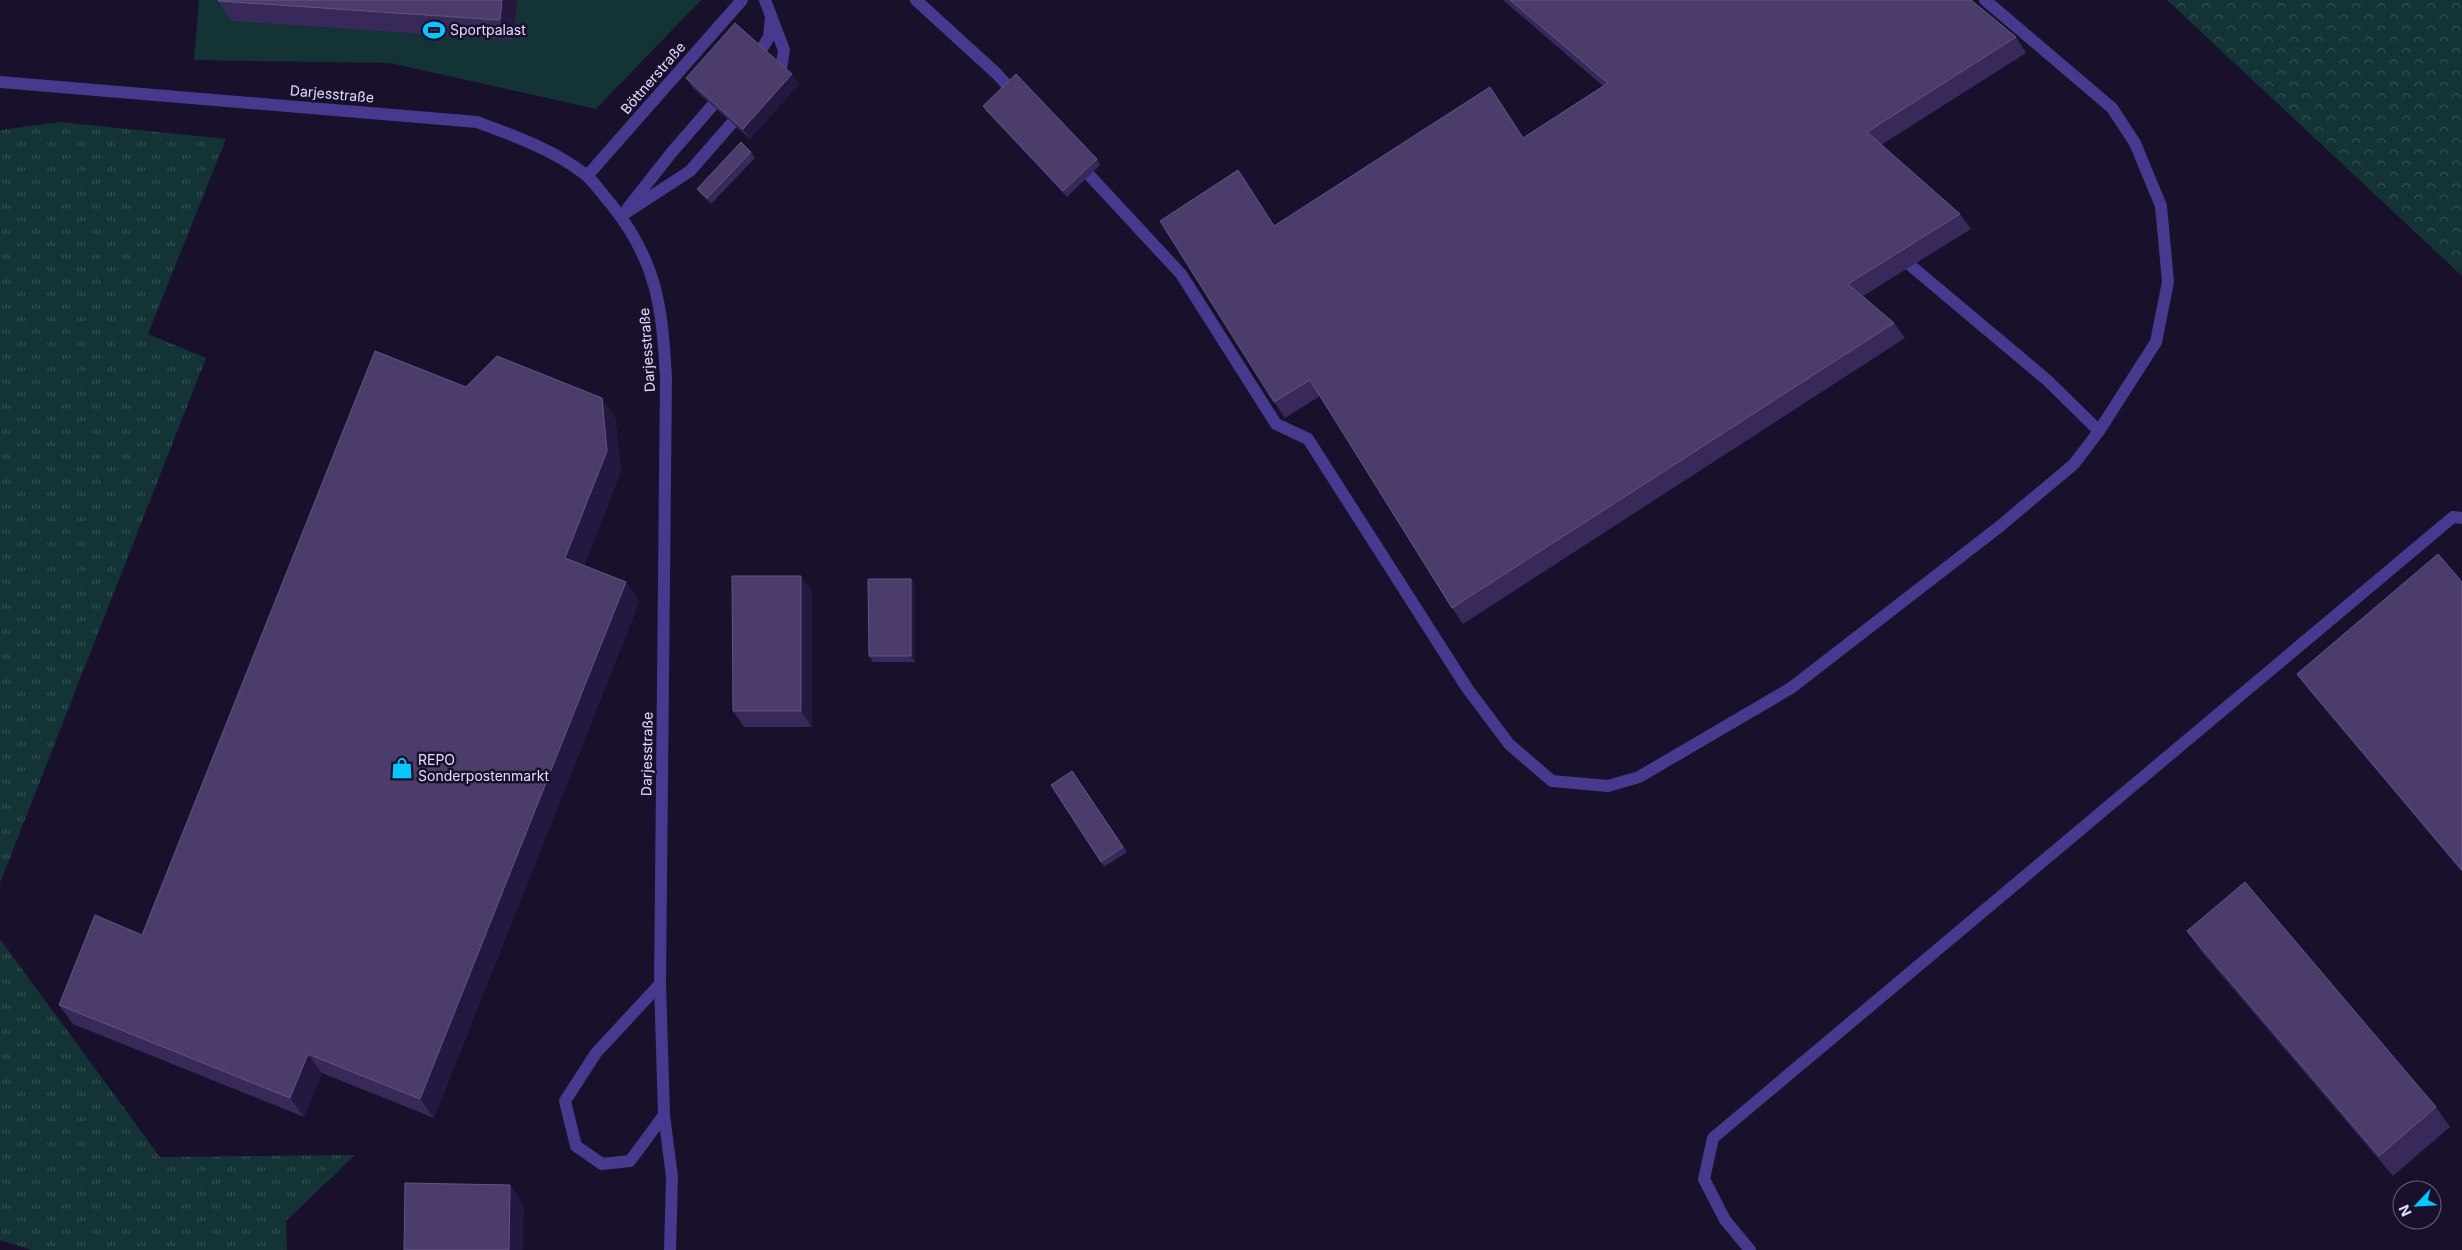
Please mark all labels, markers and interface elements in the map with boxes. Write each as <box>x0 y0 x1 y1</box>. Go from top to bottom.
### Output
sports icon: Sportpalast <box>421 17 447 43</box>
place label: Sportpalast <box>450 21 526 38</box>
street label: Böttnerstraße <box>617 38 689 117</box>
street label: Darjesstraße <box>289 81 375 106</box>
street label: Darjesstraße <box>635 307 658 393</box>
street label: Darjesstraße <box>637 712 656 796</box>
place label: REPO Sonderpostenmarkt <box>418 751 549 784</box>
shop icon: REPO Sonderpostenmarkt <box>389 755 415 781</box>
north arrow <box>2392 1180 2442 1230</box>
text: N <box>2395 1202 2415 1219</box>

